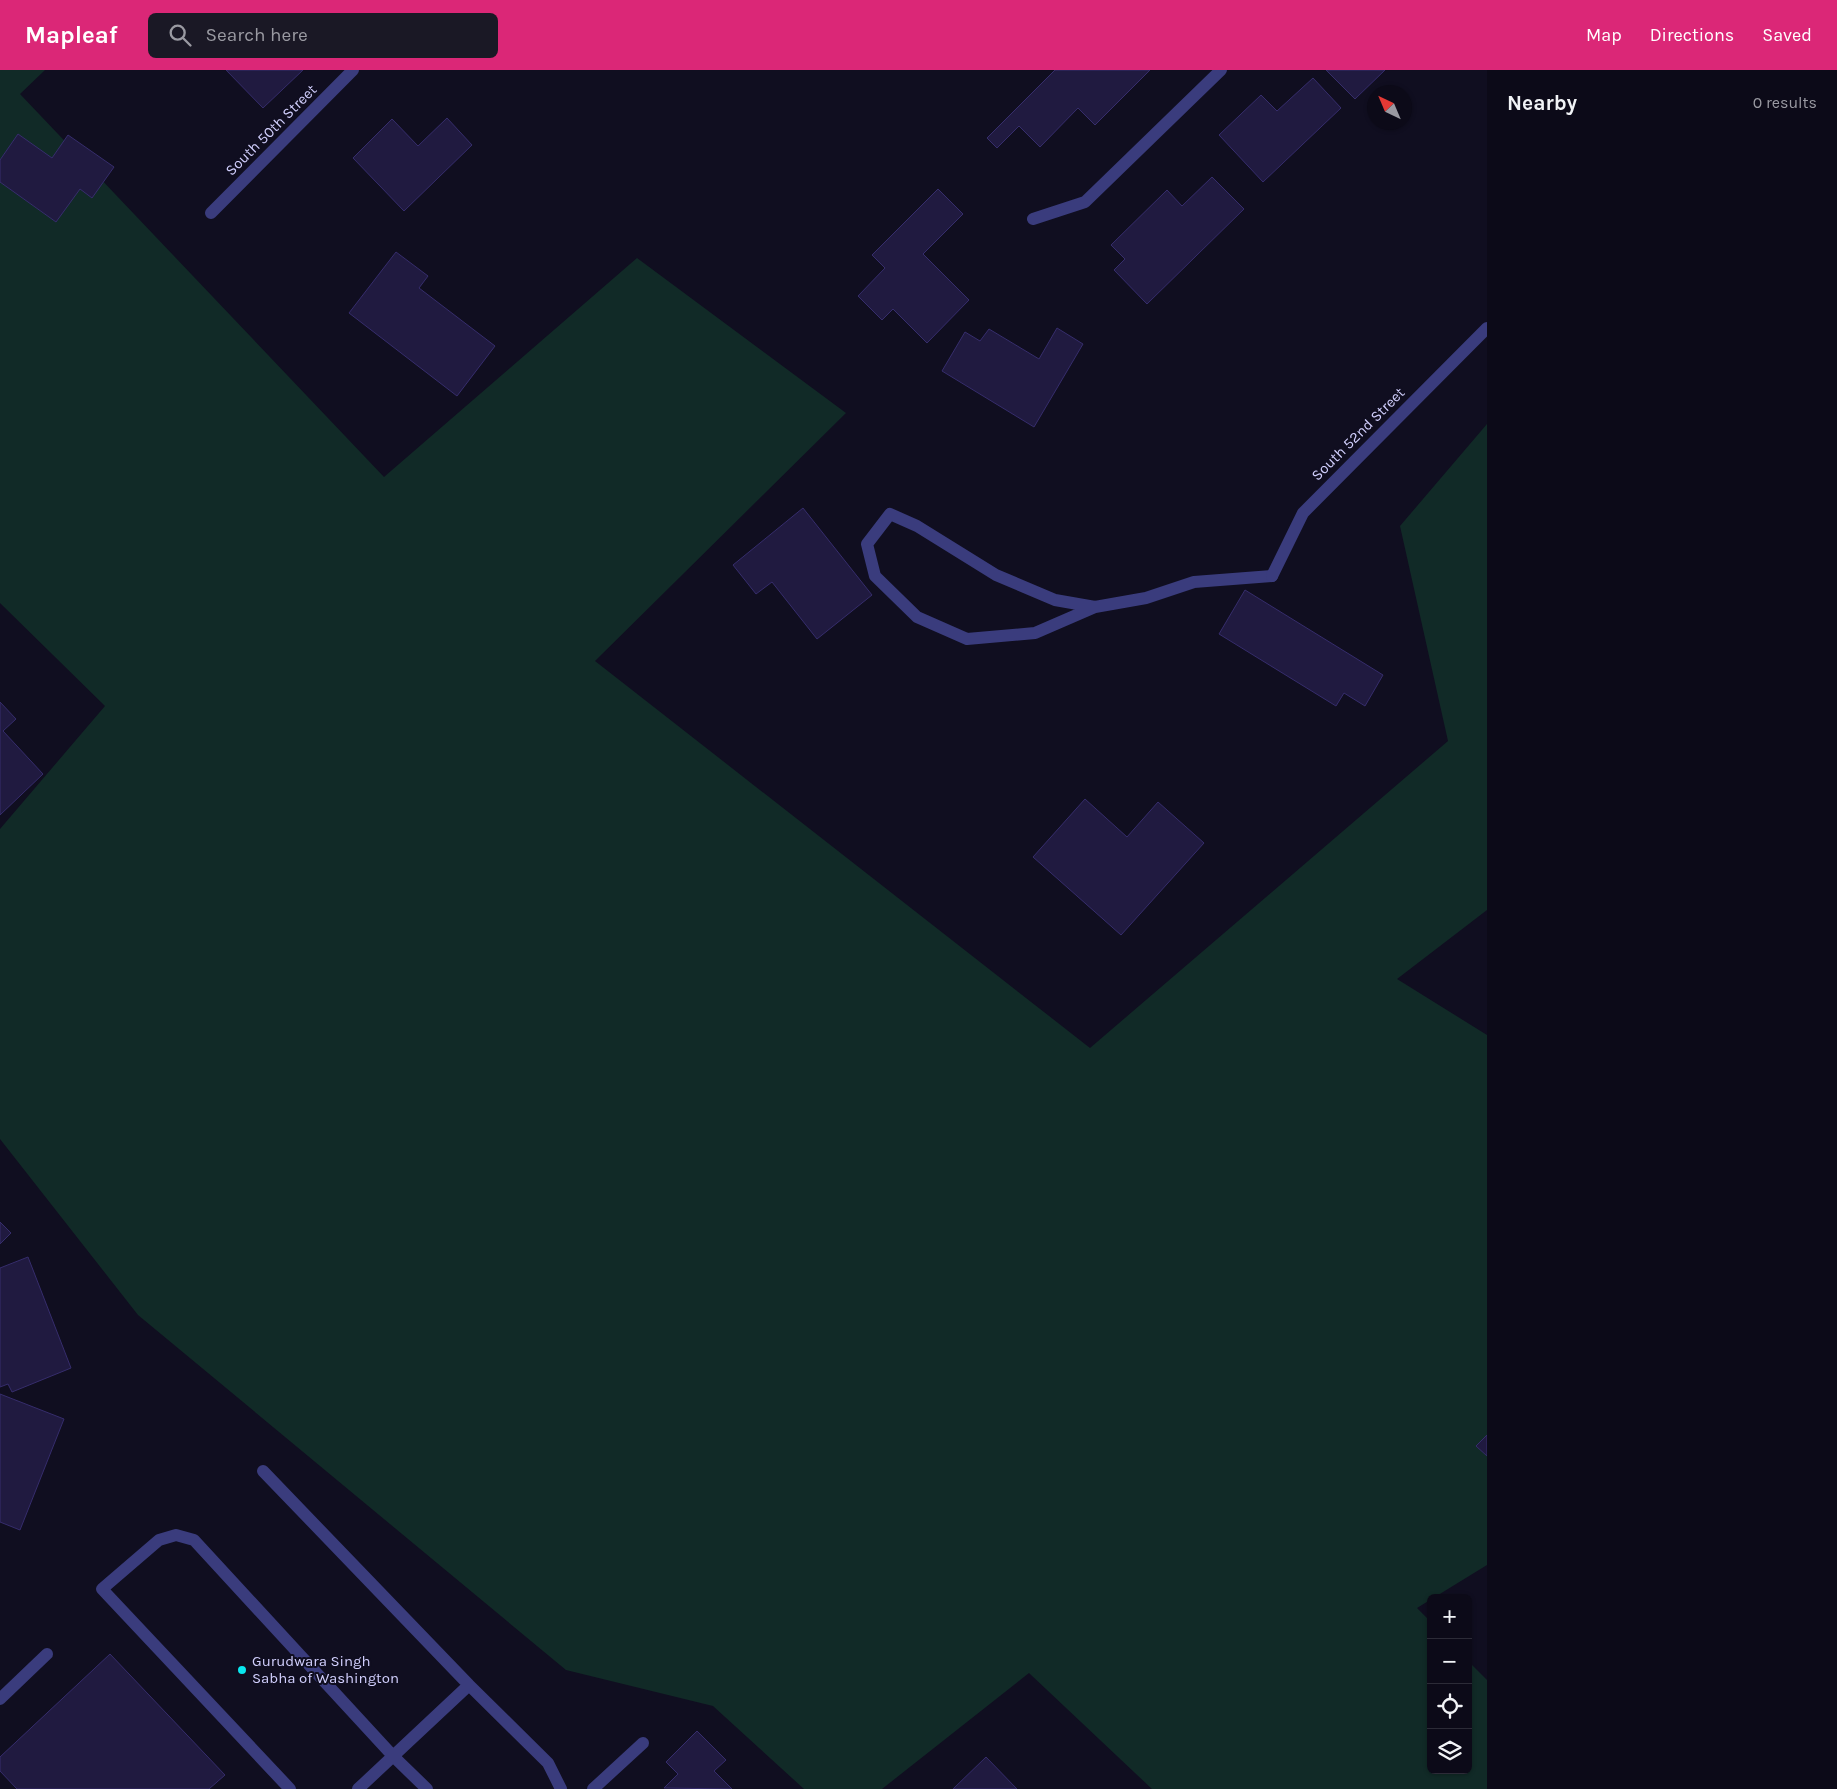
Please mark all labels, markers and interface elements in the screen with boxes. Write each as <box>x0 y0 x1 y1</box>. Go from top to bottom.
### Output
search box <box>148 13 498 58</box>
text: Mapleaf <box>25 21 118 49</box>
icon: search <box>166 21 194 49</box>
text: Search here <box>206 24 308 46</box>
text: Map <box>1586 24 1622 46</box>
text: Directions <box>1650 24 1734 46</box>
text: Saved <box>1762 24 1812 46</box>
street label: South 50th Street <box>222 80 321 179</box>
north arrow <box>1367 85 1412 130</box>
text: Nearby <box>1507 91 1577 115</box>
text: 0 results <box>1753 93 1817 112</box>
street label: South 52nd Street <box>1308 383 1409 484</box>
map controls <box>1427 1594 1472 1774</box>
button: + <box>1427 1594 1472 1639</box>
button: − <box>1427 1639 1472 1684</box>
place label: Gurudwara Singh Sabha of Washington <box>252 1652 399 1687</box>
marker: Gurudwara Singh Sabha of Washington <box>236 1664 248 1676</box>
button: locate <box>1427 1684 1472 1729</box>
button: layers <box>1427 1729 1472 1774</box>

